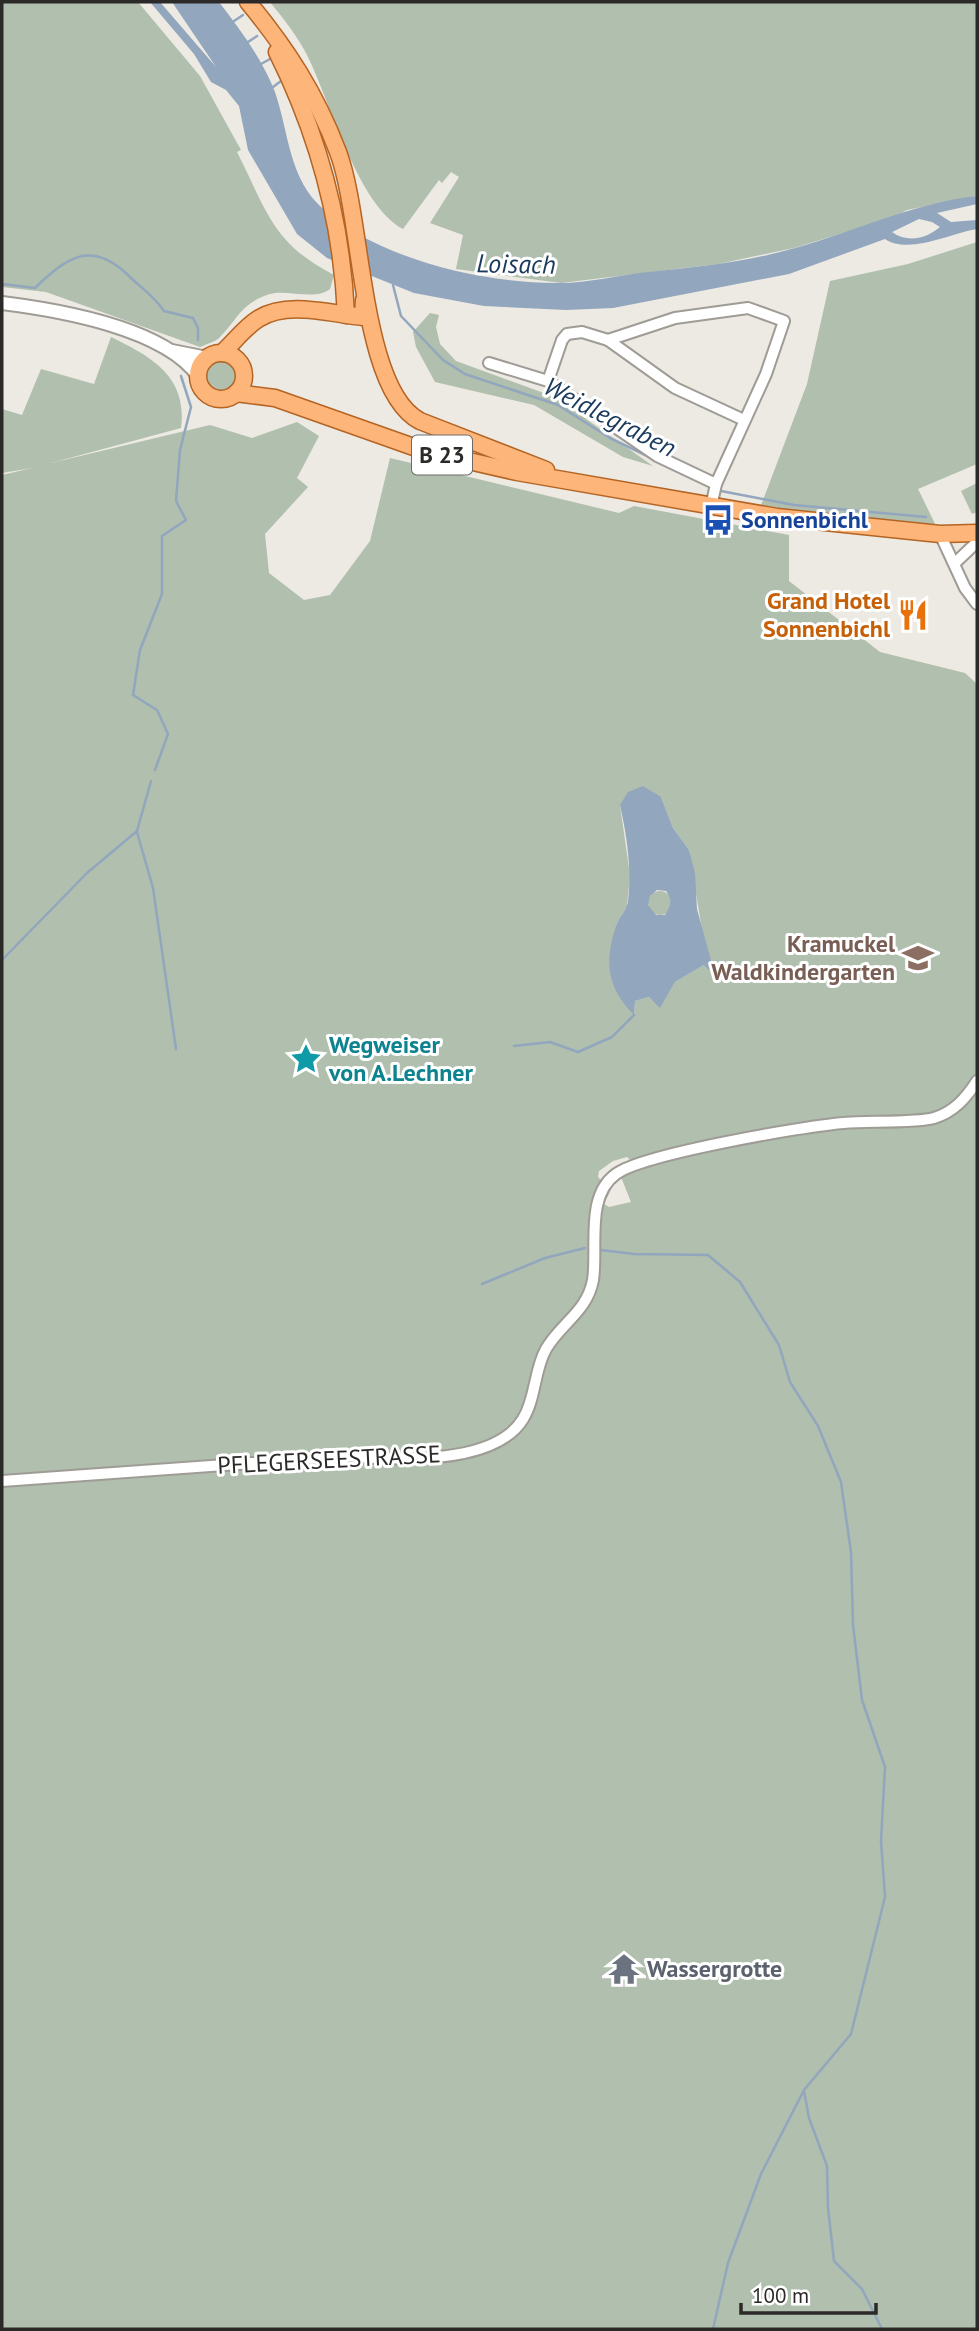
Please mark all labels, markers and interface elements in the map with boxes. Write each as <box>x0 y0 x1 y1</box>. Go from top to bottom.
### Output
water label: Loisach <box>476 246 556 281</box>
water label: Weidlegraben <box>538 369 682 464</box>
road number: B 23 <box>412 436 472 475</box>
bus stop icon: Sonnenbichl <box>701 503 735 537</box>
place label: Sonnenbichl <box>741 504 869 535</box>
place label: Grand Hotel Sonnenbichl <box>763 585 891 644</box>
restaurant icon: Grand Hotel Sonnenbichl <box>896 598 930 632</box>
place label: Kramuckel Waldkindergarten <box>711 928 896 987</box>
school or university icon: Kramuckel Waldkindergarten <box>901 941 935 975</box>
place label: Wegweiser von A.Lechner <box>328 1029 473 1088</box>
place icon: Wegweiser von A.Lechner <box>289 1042 323 1076</box>
street label: PFLEGERSEESTRASSE <box>217 1438 441 1481</box>
temple icon: Wassergrotte <box>607 1952 641 1986</box>
place label: Wassergrotte <box>647 1953 782 1984</box>
scale bar <box>741 2272 876 2316</box>
text: 100 m <box>752 2282 809 2309</box>

